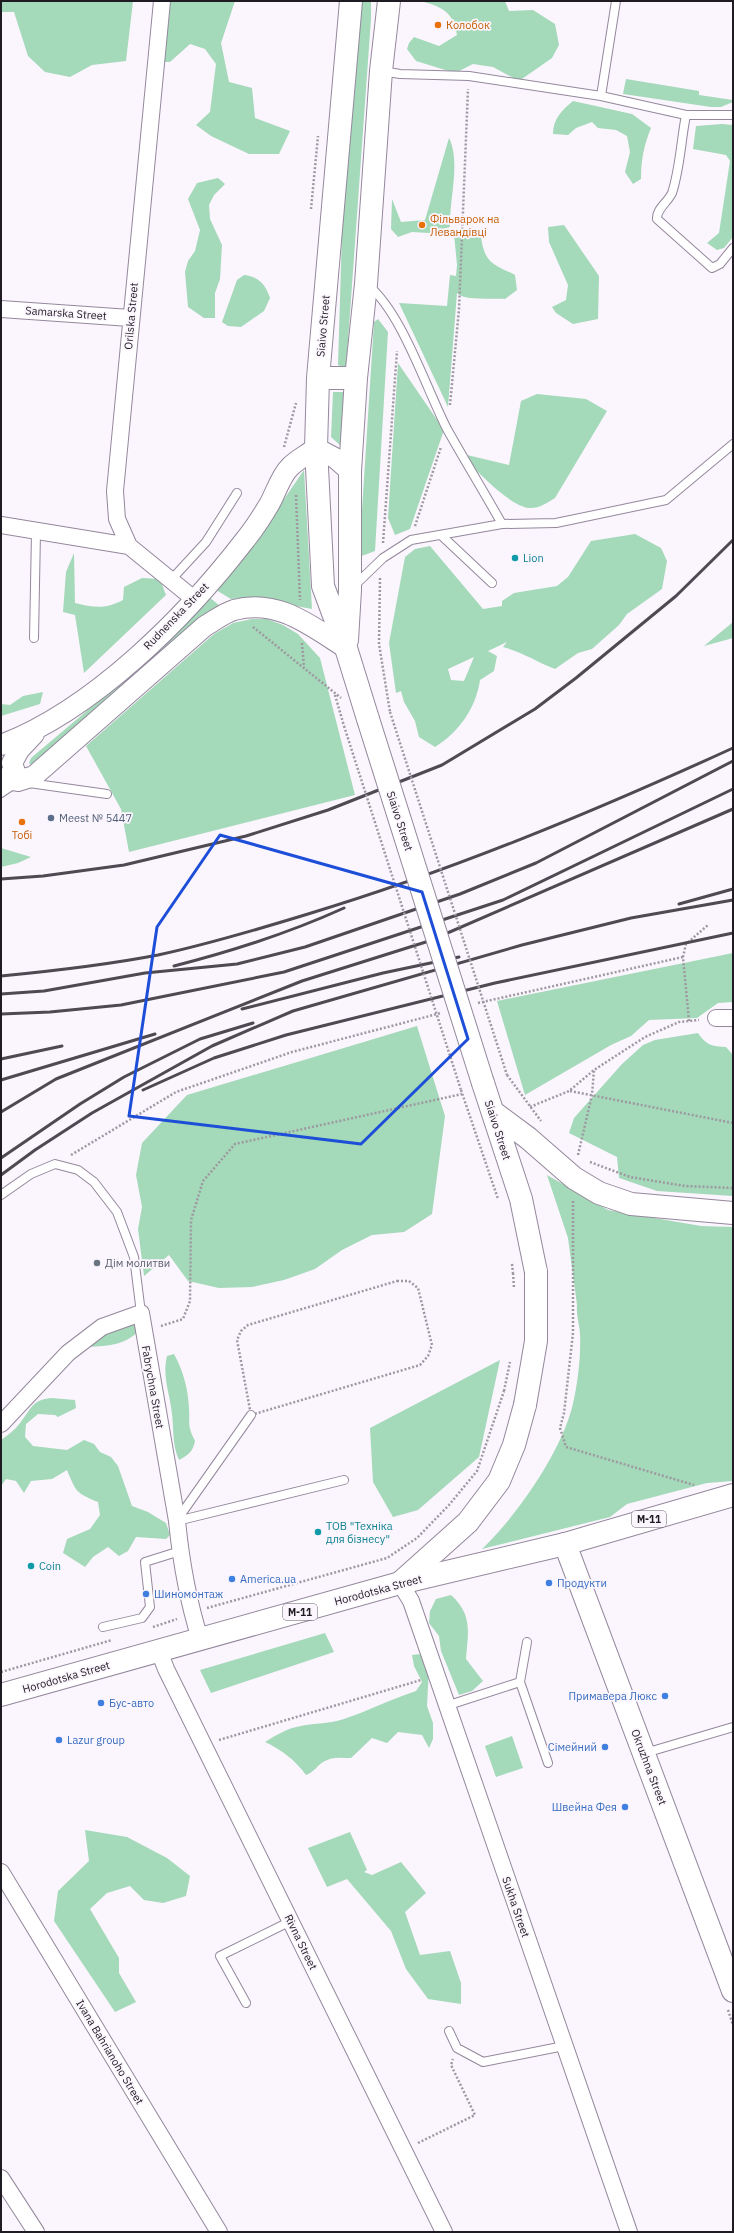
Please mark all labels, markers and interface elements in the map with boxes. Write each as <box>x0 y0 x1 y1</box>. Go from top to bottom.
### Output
place label: Колобок <box>446 18 490 32</box>
marker: Колобок <box>433 20 443 30</box>
place label: Фільварок на Левандівці <box>430 212 500 239</box>
marker: Фільварок на Левандівці <box>417 220 427 230</box>
street label: Orilska Street <box>121 282 141 350</box>
street label: Siaivo Street <box>313 294 333 358</box>
street label: Samarska Street <box>25 303 107 323</box>
place label: Lion <box>523 551 544 565</box>
marker: Lion <box>510 553 520 563</box>
street label: Rudnenska Street <box>140 579 212 652</box>
street label: Siaivo Street <box>384 789 416 853</box>
place label: Meest № 5447 <box>59 811 132 825</box>
marker: Meest № 5447 <box>46 813 56 823</box>
marker: Тобі <box>17 817 27 827</box>
place label: Тобі <box>12 828 32 842</box>
street label: Siaivo Street <box>482 1098 514 1162</box>
place label: Дім молитви <box>105 1256 170 1270</box>
marker: Дім молитви <box>92 1258 102 1268</box>
street label: Fabrychna Street <box>139 1344 167 1430</box>
road number: М-11 <box>632 1511 666 1527</box>
place label: ТОВ "Техніка для бізнесу" <box>326 1519 393 1546</box>
marker: ТОВ "Техніка для бізнесу" <box>313 1527 323 1537</box>
place label: Coin <box>39 1559 61 1573</box>
marker: Coin <box>26 1561 36 1571</box>
place label: America.ua <box>240 1572 296 1586</box>
street label: Horodotska Street <box>333 1572 424 1608</box>
marker: America.ua <box>227 1574 237 1584</box>
place label: Продукти <box>557 1576 607 1590</box>
marker: Продукти <box>544 1578 554 1588</box>
place label: Шиномонтаж <box>154 1587 224 1601</box>
marker: Шиномонтаж <box>141 1589 151 1599</box>
road number: М-11 <box>283 1604 317 1620</box>
street label: Horodotska Street <box>21 1658 111 1696</box>
place label: Примавера Люкс <box>568 1689 657 1703</box>
marker: Примавера Люкс <box>660 1691 670 1701</box>
place label: Бус-авто <box>109 1696 154 1710</box>
marker: Бус-авто <box>96 1698 106 1708</box>
street label: Okruzhna Street <box>628 1727 670 1807</box>
place label: Lazur group <box>67 1733 125 1747</box>
marker: Lazur group <box>54 1735 64 1745</box>
place label: Сімейний <box>548 1740 597 1754</box>
marker: Сімейний <box>600 1742 610 1752</box>
place label: Швейна Фея <box>552 1800 617 1814</box>
marker: Швейна Фея <box>620 1802 630 1812</box>
street label: Sukha Street <box>499 1875 533 1939</box>
street label: Rivna Street <box>282 1912 321 1972</box>
street label: Ivana Bahrianoho Street <box>73 1997 147 2107</box>

